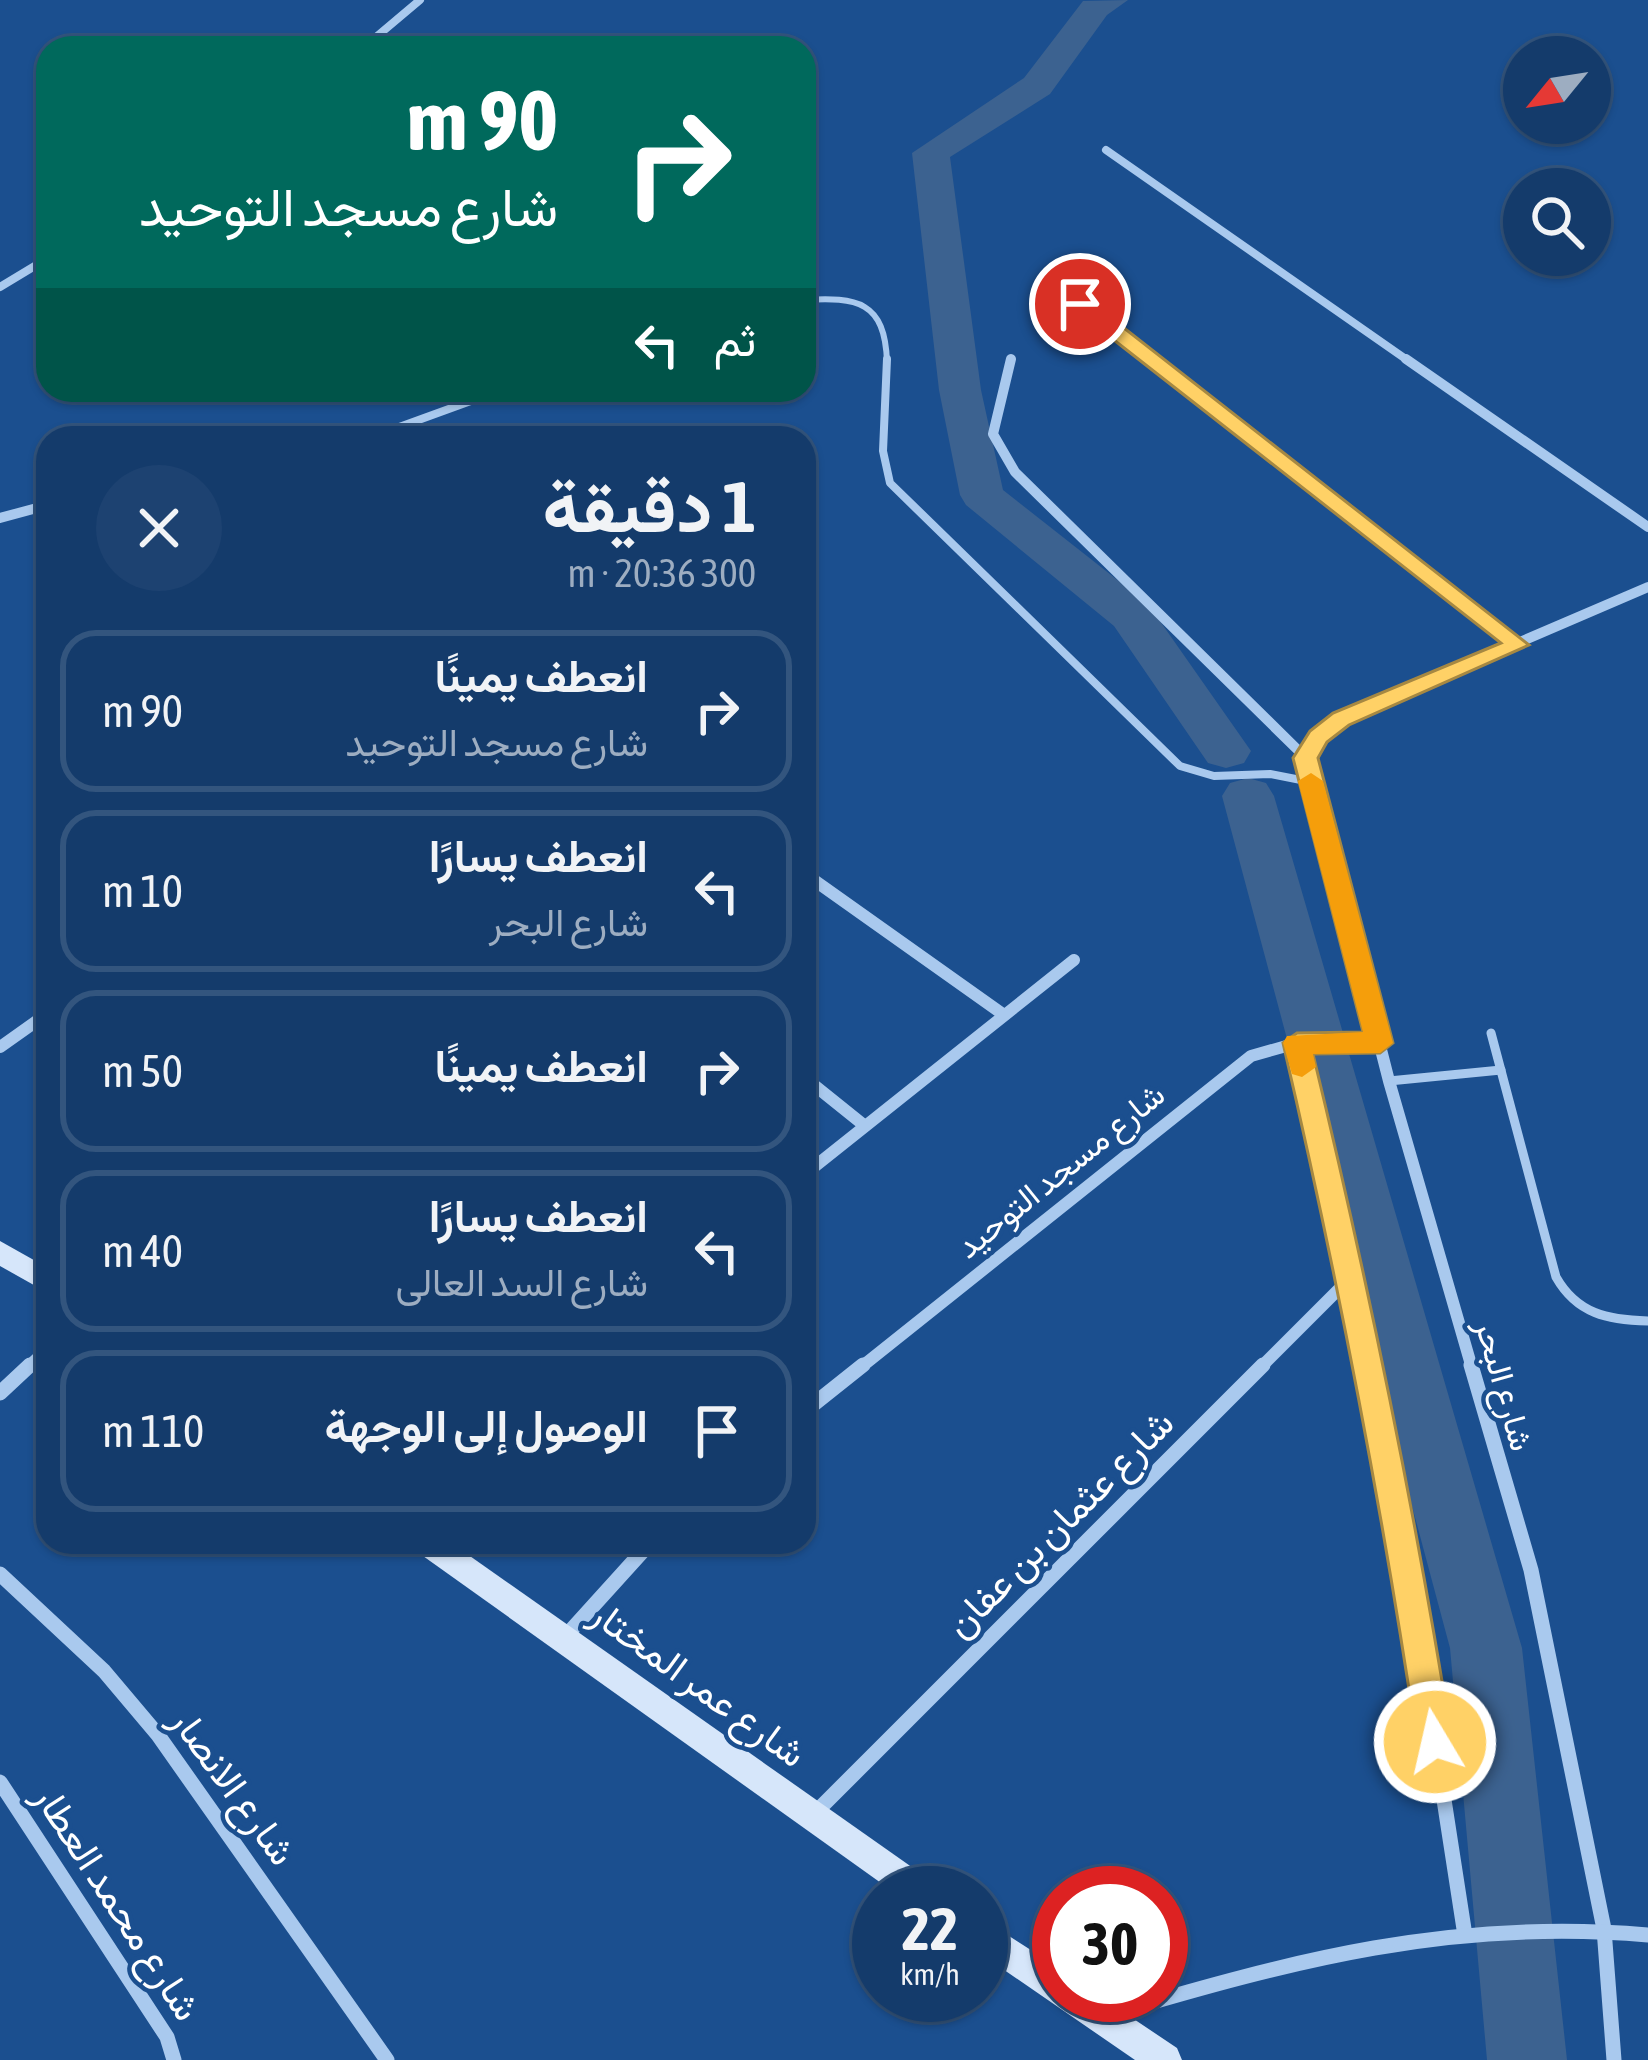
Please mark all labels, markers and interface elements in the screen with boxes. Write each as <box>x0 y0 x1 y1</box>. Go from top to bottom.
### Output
north arrow <box>1503 36 1611 144</box>
map controls <box>1503 36 1611 276</box>
text: 90 m <box>407 72 558 168</box>
icon: right <box>600 84 756 240</box>
button: search <box>1503 168 1611 276</box>
text: شارع مسجد التوحيد <box>139 176 558 237</box>
pin <box>1029 253 1131 355</box>
icon: arrive <box>1047 271 1113 337</box>
icon: left <box>624 312 690 378</box>
text: ثم <box>714 314 756 366</box>
button: close <box>96 465 222 591</box>
text: 1 دقيقة <box>543 465 756 547</box>
text: 300 m · 20:36 <box>568 551 756 595</box>
text: انعطف يمينًا <box>434 650 648 702</box>
icon: right <box>684 678 750 744</box>
text: 90 m <box>102 685 183 737</box>
text: شارع مسجد التوحيد <box>345 720 648 764</box>
text: انعطف يسارًا <box>429 830 648 882</box>
icon: left <box>684 858 750 924</box>
text: 10 m <box>102 865 183 917</box>
text: شارع البحر <box>489 900 648 944</box>
icon: right <box>684 1038 750 1104</box>
text: انعطف يمينًا <box>434 1040 648 1092</box>
text: 50 m <box>102 1045 183 1097</box>
street label: شارع مسجد التوحيد <box>948 1075 1174 1268</box>
text: انعطف يسارًا <box>429 1190 648 1242</box>
icon: left <box>684 1218 750 1284</box>
text: 40 m <box>102 1225 183 1277</box>
text: شارع السد العالى <box>396 1260 648 1304</box>
street label: شارع البحر <box>1464 1314 1542 1456</box>
icon: arrive <box>684 1398 750 1464</box>
text: الوصول إلى الوجهة <box>325 1400 648 1452</box>
street label: شارع عثمان بن عفان <box>936 1400 1185 1649</box>
text: 110 m <box>102 1405 204 1457</box>
street label: شارع عمر المختار <box>579 1590 815 1780</box>
position arrow <box>1372 1679 1498 1805</box>
street label: شارع الانصار <box>158 1698 306 1876</box>
street label: شارع محمد العطار <box>21 1775 211 2031</box>
speed limit sign: 30 <box>1032 1866 1188 2022</box>
text: 22 <box>902 1894 958 1963</box>
text: km/h <box>900 1957 960 1991</box>

